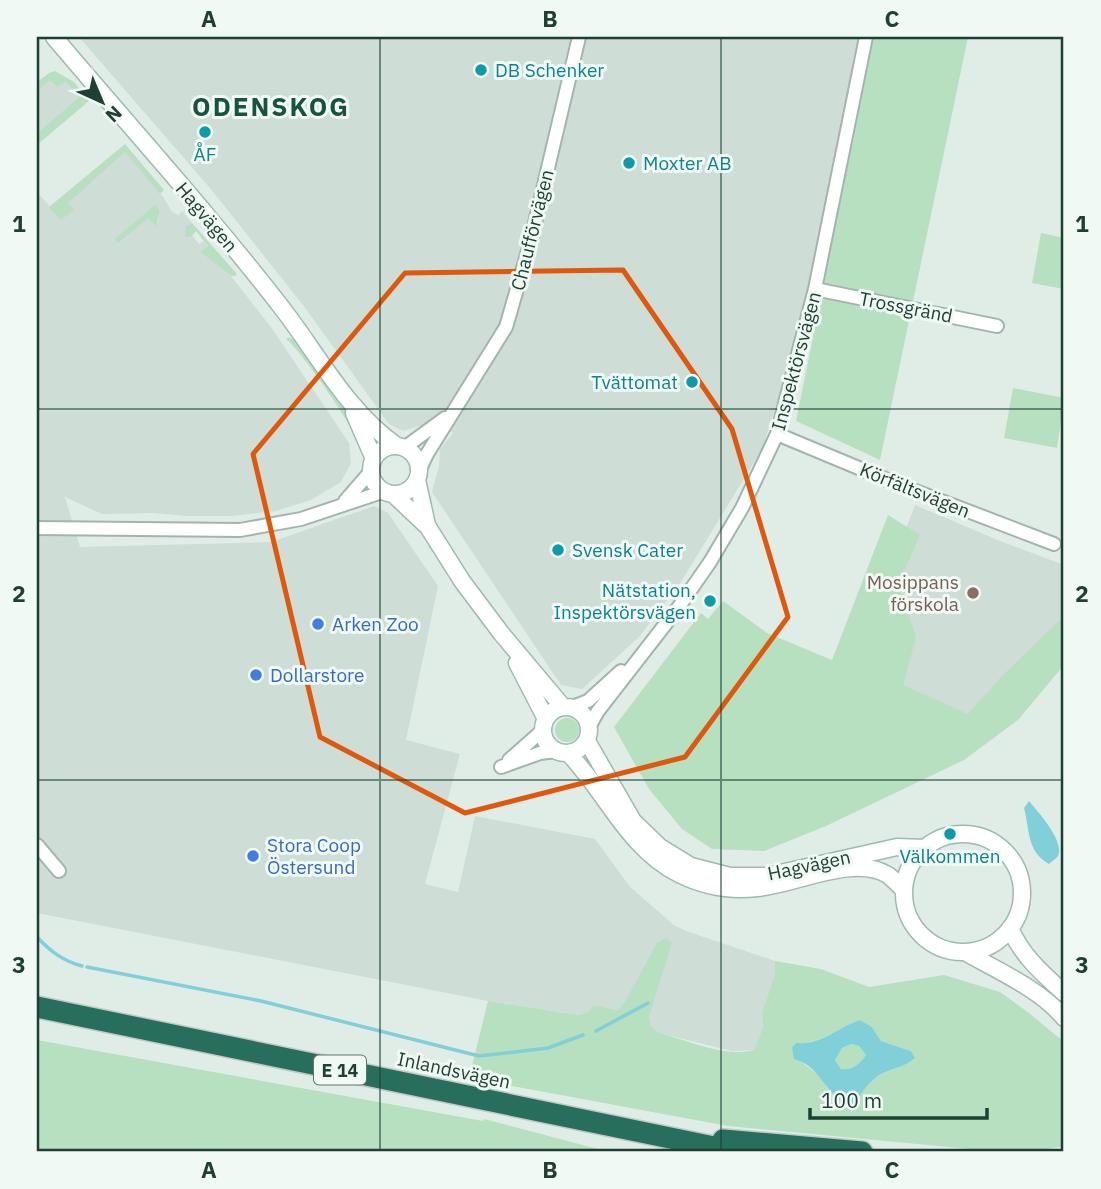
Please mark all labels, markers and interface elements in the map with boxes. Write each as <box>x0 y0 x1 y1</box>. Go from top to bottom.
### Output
text: A <box>201 3 217 33</box>
text: B <box>542 3 558 33</box>
text: C <box>885 3 900 33</box>
place label: DB Schenker <box>495 58 604 82</box>
marker: DB Schenker <box>473 62 489 78</box>
north arrow <box>66 66 136 136</box>
district label: ODENSKOG <box>192 89 350 123</box>
text: N <box>101 101 127 128</box>
marker: ÅF <box>197 124 213 140</box>
place label: ÅF <box>194 142 216 166</box>
place label: Moxter AB <box>643 151 732 175</box>
marker: Moxter AB <box>621 155 637 171</box>
street label: Chaufförvägen <box>505 167 559 293</box>
street label: Hagvägen <box>171 177 243 257</box>
text: 1 <box>12 208 26 238</box>
text: 1 <box>1075 208 1089 238</box>
street label: Trossgränd <box>857 286 955 328</box>
street label: Inspektörsvägen <box>766 289 826 433</box>
place label: Tvättomat <box>591 370 678 394</box>
marker: Tvättomat <box>684 374 700 390</box>
street label: Körfältsvägen <box>856 457 974 523</box>
place label: Svensk Cater <box>572 538 683 562</box>
marker: Svensk Cater <box>550 542 566 558</box>
place label: Mosippans förskola <box>867 570 959 616</box>
text: 2 <box>12 578 26 608</box>
place label: Nätstation, Inspektörsvägen <box>553 578 696 624</box>
text: 2 <box>1075 578 1089 608</box>
marker: Mosippans förskola <box>965 585 981 601</box>
marker: Nätstation, Inspektörsvägen <box>702 593 718 609</box>
place label: Arken Zoo <box>332 612 419 636</box>
marker: Arken Zoo <box>310 616 326 632</box>
place label: Dollarstore <box>270 663 364 687</box>
marker: Dollarstore <box>248 667 264 683</box>
marker: Välkommen <box>942 826 958 842</box>
place label: Stora Coop Östersund <box>267 833 361 879</box>
place label: Välkommen <box>899 844 1001 868</box>
street label: Hagvägen <box>765 845 853 885</box>
marker: Stora Coop Östersund <box>245 848 261 864</box>
text: 3 <box>12 949 26 979</box>
text: 3 <box>1075 949 1089 979</box>
street label: Inlandsvägen <box>395 1046 513 1094</box>
road number: E 14 <box>314 1056 366 1084</box>
scale bar <box>810 1077 987 1121</box>
text: 100 m <box>821 1086 882 1114</box>
text: A <box>201 1154 217 1184</box>
text: B <box>542 1154 558 1184</box>
text: C <box>885 1154 900 1184</box>

